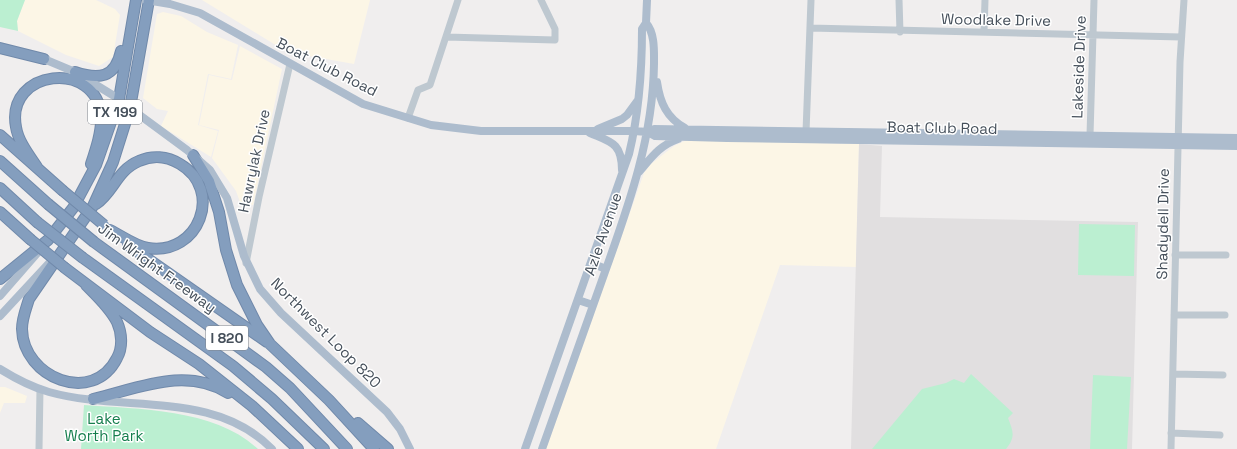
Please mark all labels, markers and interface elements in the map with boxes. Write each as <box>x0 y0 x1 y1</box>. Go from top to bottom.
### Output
street label: Woodlake Drive <box>941 9 1051 30</box>
street label: Lakeside Drive <box>1067 15 1090 119</box>
street label: Boat Club Road <box>273 33 381 100</box>
road number: TX 199 <box>88 100 142 124</box>
street label: Hawrylak Drive <box>233 107 274 214</box>
street label: Boat Club Road <box>886 117 998 138</box>
street label: Shadydell Drive <box>1152 168 1173 280</box>
street label: Azle Avenue <box>579 190 626 278</box>
street label: Jim Wright Freeway <box>94 218 220 317</box>
street label: Northwest Loop 820 <box>267 273 386 392</box>
road number: I 820 <box>206 326 248 350</box>
park label: Lake Worth Park <box>65 409 144 445</box>

